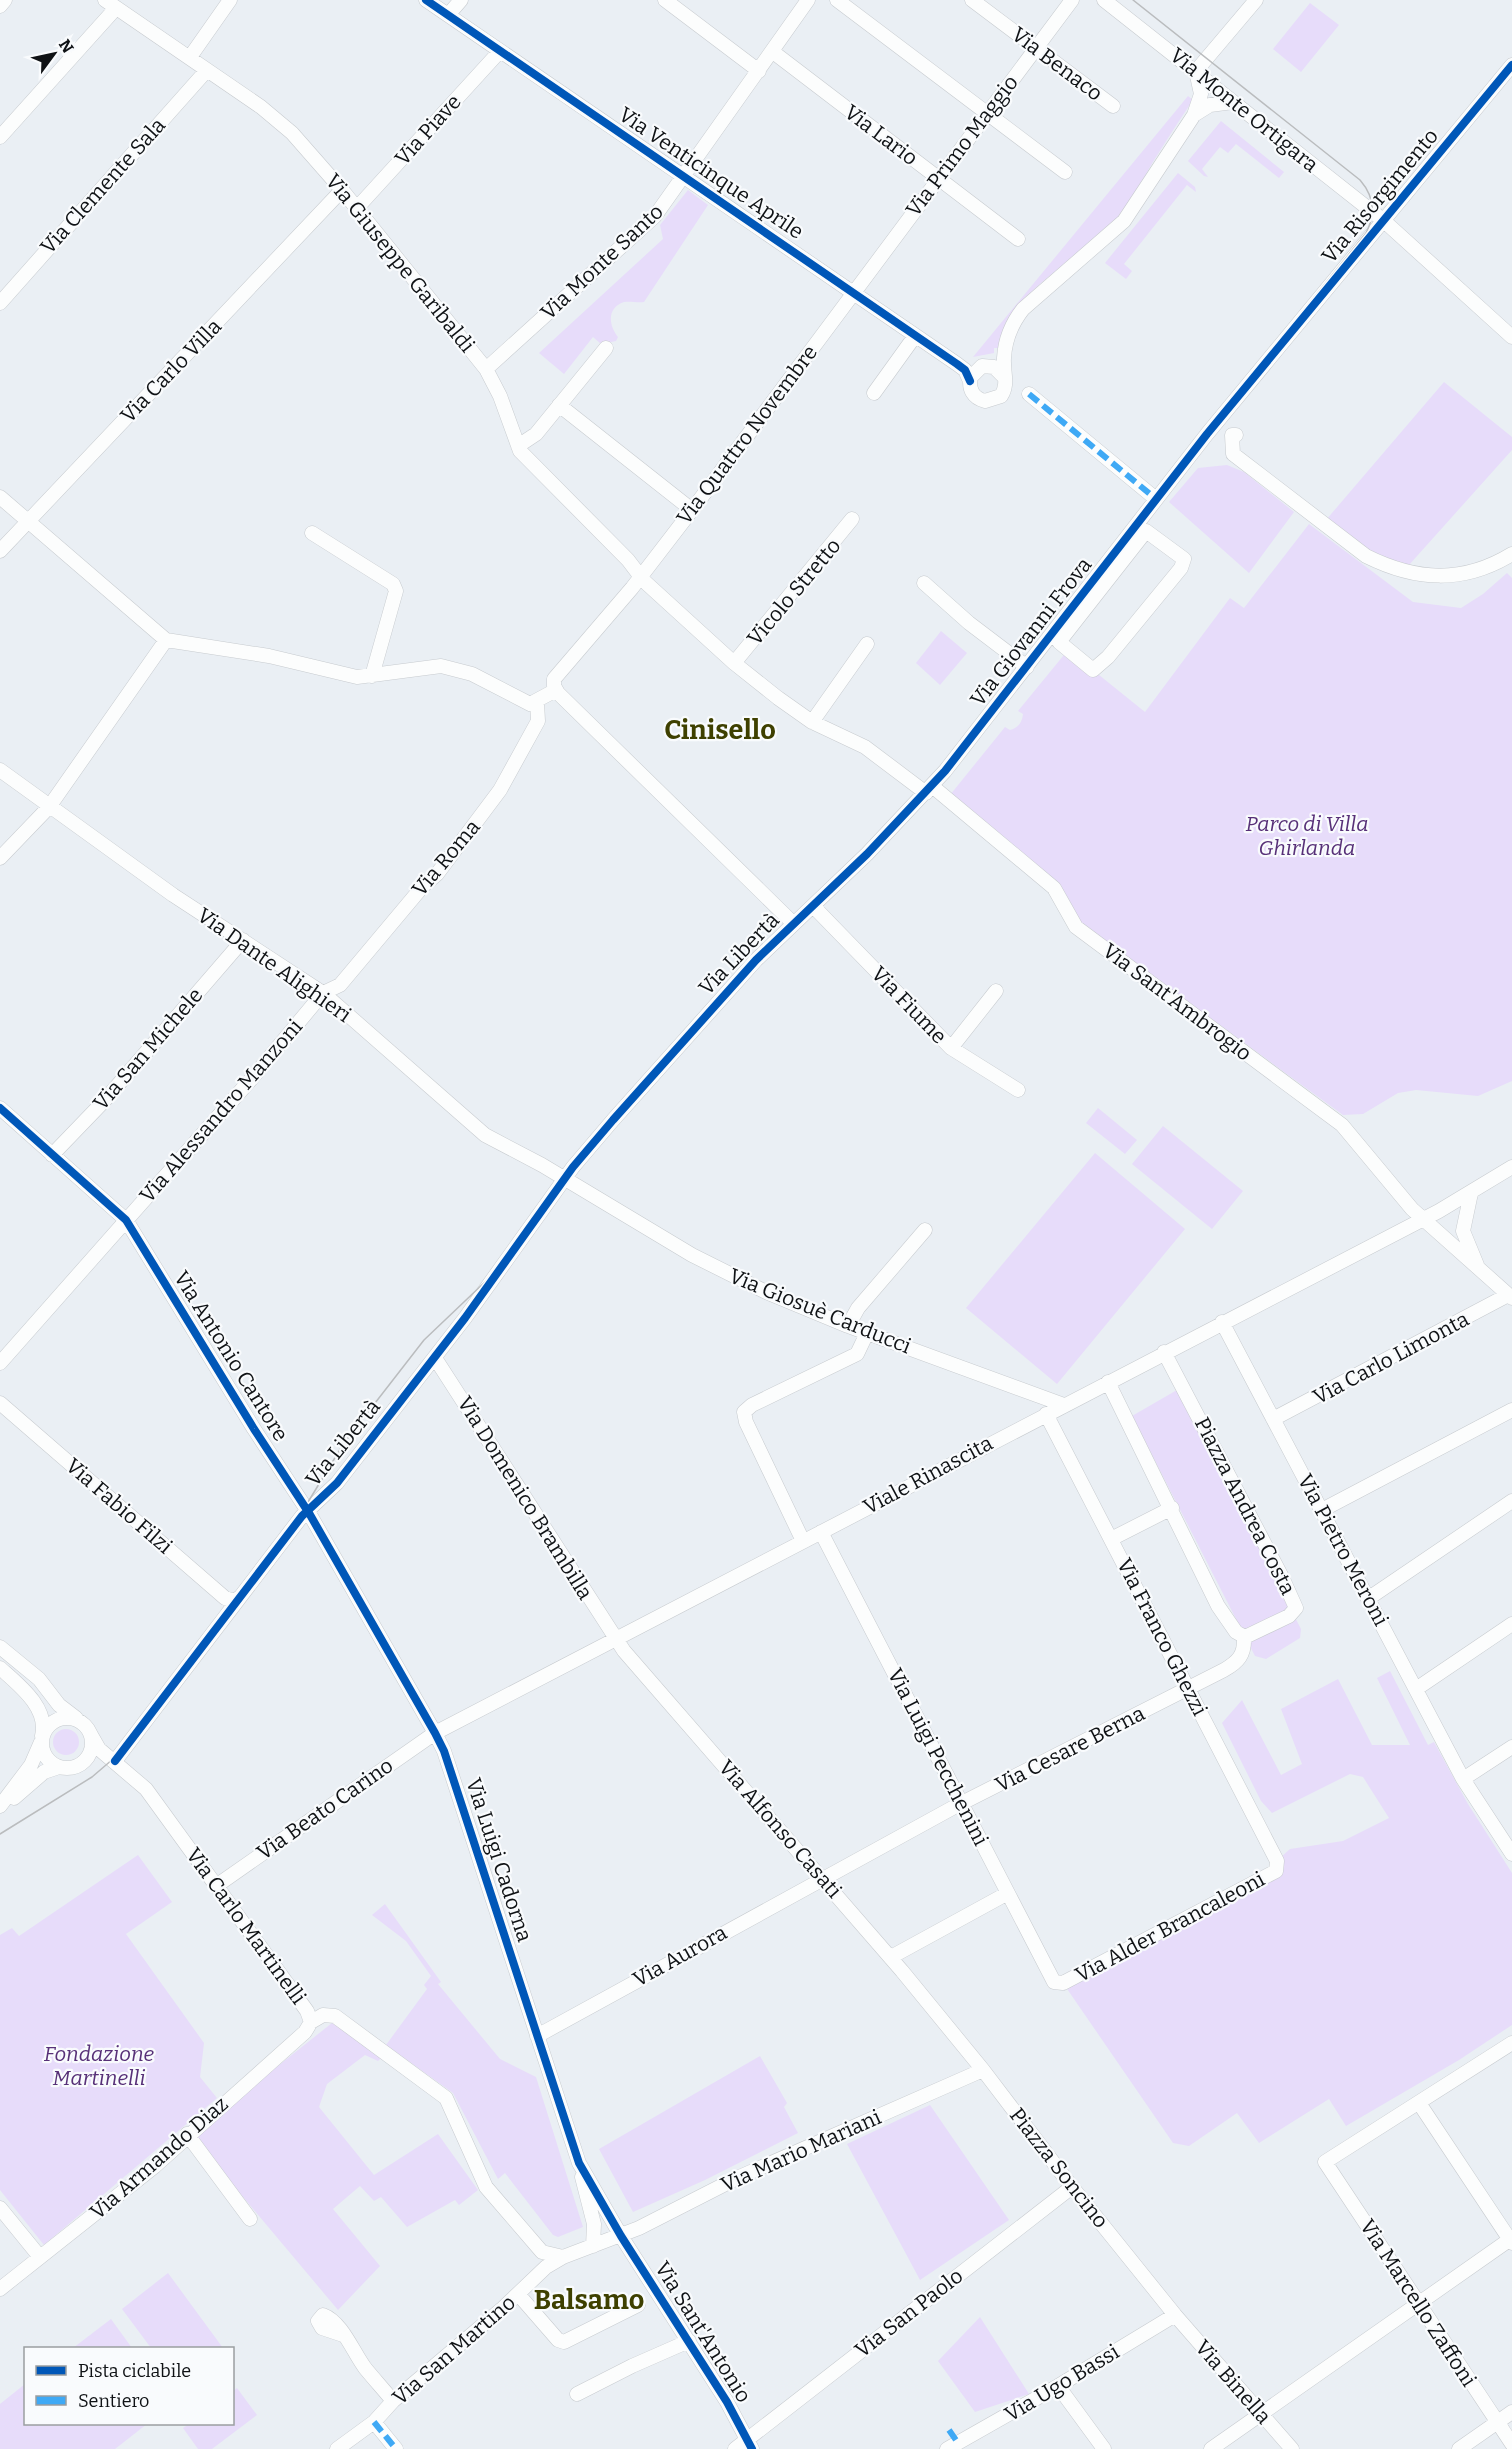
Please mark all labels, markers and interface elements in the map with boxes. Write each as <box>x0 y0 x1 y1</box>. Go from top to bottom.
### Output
street label: Via Benaco <box>1006 21 1108 107</box>
north arrow <box>24 24 84 84</box>
text: N <box>55 36 77 56</box>
street label: Via Monte Ortigara <box>1164 42 1324 178</box>
street label: Via Primo Maggio <box>900 70 1024 222</box>
street label: Via Piave <box>389 89 467 171</box>
street label: Via Lario <box>839 99 923 171</box>
street label: Via Venticinque Aprile <box>614 101 808 245</box>
street label: Via Clemente Sala <box>35 112 171 260</box>
street label: Via Risorgimento <box>1316 123 1444 269</box>
street label: Via Giuseppe Garibaldi <box>320 168 480 358</box>
street label: Via Monte Santo <box>535 199 669 325</box>
street label: Via Carlo Villa <box>115 313 227 428</box>
street label: Via Quattro Novembre <box>671 340 823 530</box>
street label: Vicolo Stretto <box>742 533 846 651</box>
street label: Via Giovanni Frova <box>965 552 1098 712</box>
district label: Cinisello <box>664 714 776 746</box>
park label: Parco di Villa Ghirlanda <box>1245 811 1369 861</box>
street label: Via Roma <box>406 814 486 902</box>
street label: Via Dante Alighieri <box>192 902 356 1028</box>
street label: Via Libertà <box>693 907 785 1001</box>
street label: Via Sant'Ambrogio <box>1097 937 1257 1067</box>
street label: Via Fiume <box>866 961 952 1049</box>
street label: Via San Michele <box>88 982 208 1116</box>
street label: Via Alessandro Manzoni <box>134 1014 308 1208</box>
street label: Via Giosuè Carducci <box>725 1263 915 1359</box>
street label: Via Antonio Cantore <box>168 1266 294 1446</box>
street label: Via Carlo Limonta <box>1309 1306 1474 1410</box>
street label: Via Domenico Brambilla <box>452 1391 599 1605</box>
street label: Via Libertà <box>300 1394 386 1492</box>
street label: Piazza Andrea Costa <box>1189 1413 1301 1600</box>
street label: Viale Rinascita <box>859 1430 998 1520</box>
street label: Via Fabio Filzi <box>60 1453 178 1559</box>
street label: Via Pietro Meroni <box>1292 1470 1394 1630</box>
street label: Via Franco Ghezzi <box>1111 1554 1213 1720</box>
street label: Via Luigi Pecchenini <box>882 1664 994 1850</box>
street label: Via Cesare Berna <box>991 1700 1150 1798</box>
street label: Via Beato Carino <box>252 1752 398 1866</box>
street label: Via Alfonso Casati <box>713 1755 847 1903</box>
street label: Via Luigi Cadorna <box>460 1775 538 1946</box>
street label: Via Carlo Martinelli <box>180 1843 312 2009</box>
street label: Via Alder Brancaleoni <box>1071 1866 1269 1988</box>
street label: Via Aurora <box>628 1919 732 1992</box>
park label: Fondazione Martinelli <box>44 2041 155 2091</box>
street label: Via Armando Diaz <box>85 2091 233 2225</box>
street label: Piazza Soncino <box>1004 2103 1114 2233</box>
street label: Via Mario Mariani <box>717 2104 885 2198</box>
street label: Via Marcello Zaffoni <box>1354 2214 1482 2392</box>
street label: Via Sant'Antonio <box>649 2257 757 2407</box>
street label: Via San Paolo <box>850 2263 968 2363</box>
district label: Balsamo <box>534 2284 644 2316</box>
street label: Via San Martino <box>387 2289 521 2411</box>
street label: Via Binella <box>1189 2335 1277 2430</box>
street label: Via Ugo Bassi <box>1000 2339 1124 2427</box>
legend <box>24 2347 234 2425</box>
text: Pista ciclabile <box>78 2360 191 2382</box>
text: Sentiero <box>78 2390 149 2412</box>

